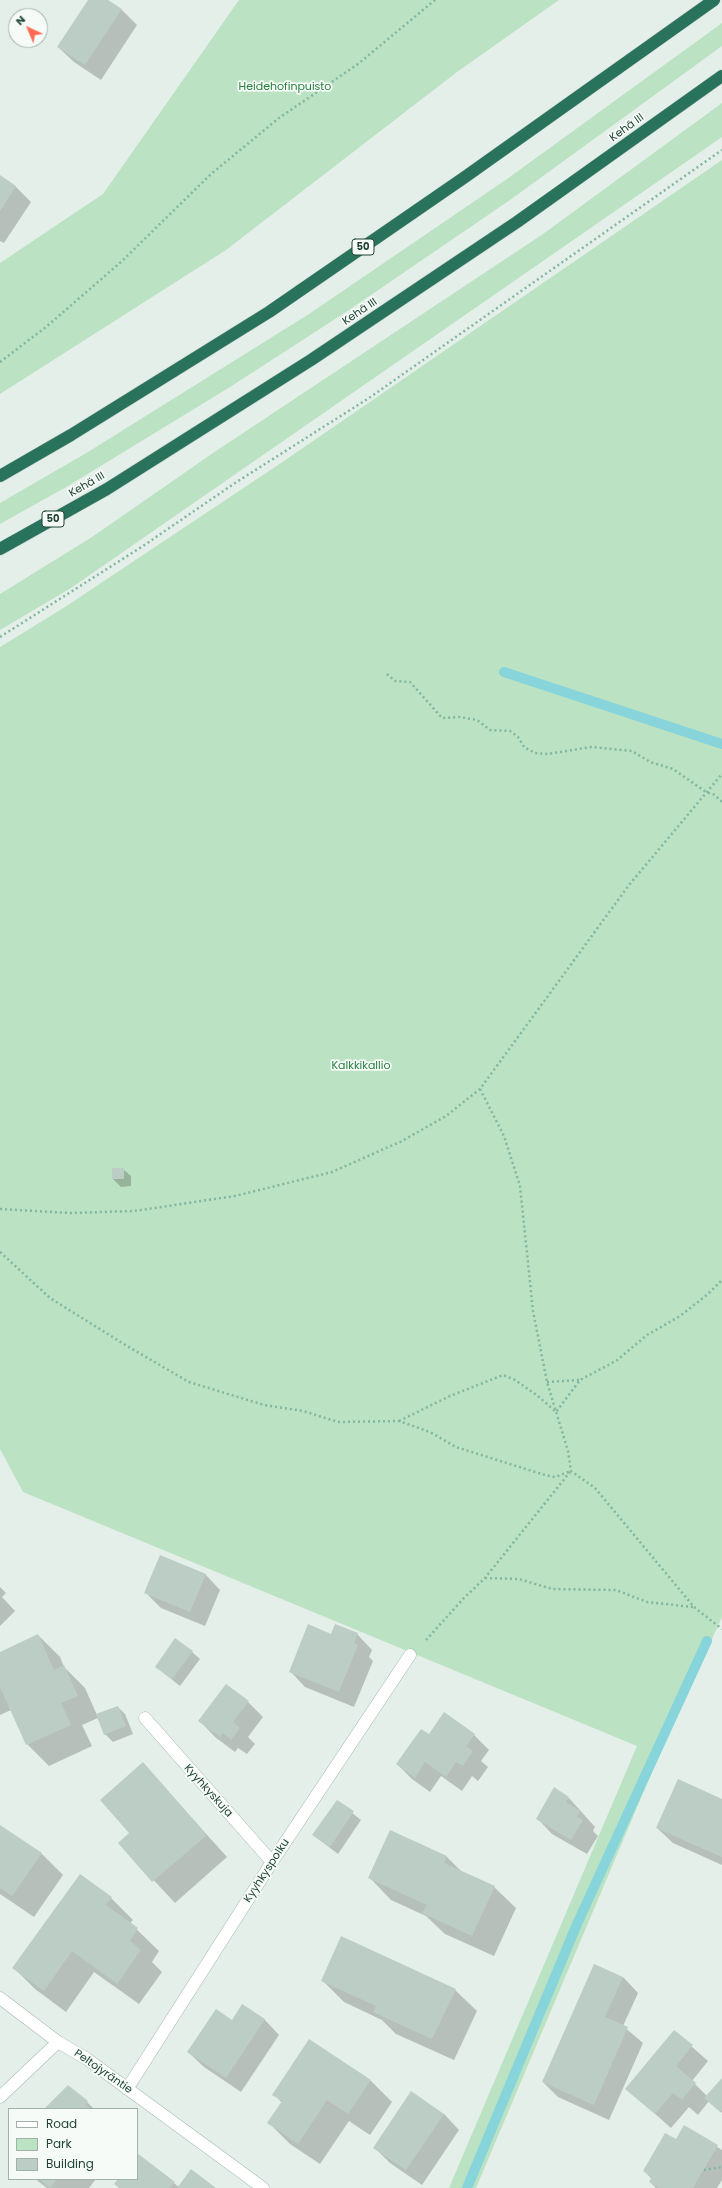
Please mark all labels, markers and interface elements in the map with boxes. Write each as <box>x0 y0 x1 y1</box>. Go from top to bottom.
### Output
north arrow <box>8 8 48 48</box>
text: N <box>12 11 29 29</box>
park label: Heidehofinpuisto <box>239 80 331 94</box>
street label: Kehä III <box>607 111 647 145</box>
road number: 50 <box>352 239 374 255</box>
street label: Kehä III <box>340 296 380 328</box>
street label: Kehä III <box>67 470 107 500</box>
road number: 50 <box>42 511 64 527</box>
park label: Kalkkikallio <box>331 1059 391 1073</box>
street label: Kyyhkyskuja <box>181 1762 235 1820</box>
street label: Kyyhkyspolku <box>241 1837 293 1905</box>
street label: Peltojyräntie <box>71 2047 135 2097</box>
legend <box>8 2108 138 2180</box>
text: Road <box>46 2115 77 2132</box>
text: Park <box>46 2135 72 2152</box>
text: Building <box>46 2155 94 2172</box>

